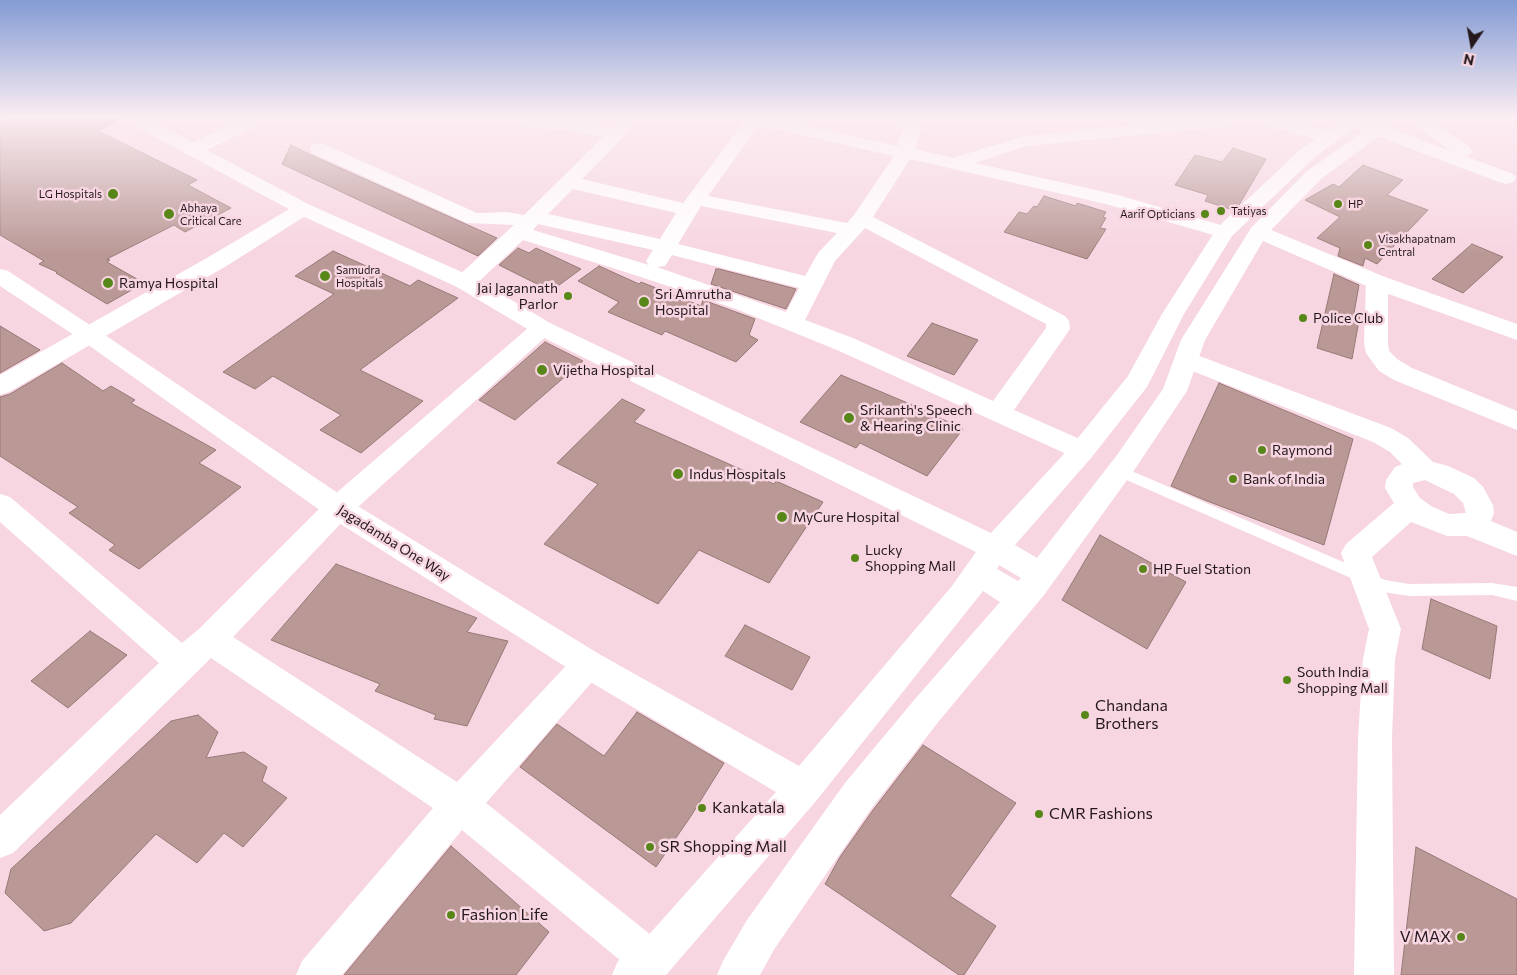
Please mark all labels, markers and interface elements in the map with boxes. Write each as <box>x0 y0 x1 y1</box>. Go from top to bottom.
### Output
north arrow <box>1447 20 1497 70</box>
text: N <box>1462 51 1476 70</box>
place label: LG Hospitals <box>39 187 102 201</box>
marker: LG Hospitals <box>106 187 120 201</box>
place label: HP <box>1348 197 1363 211</box>
marker: HP <box>1332 198 1344 210</box>
place label: Abhaya Critical Care <box>180 201 241 227</box>
place label: Tatiyas <box>1231 204 1267 218</box>
marker: Tatiyas <box>1215 205 1227 217</box>
marker: Abhaya Critical Care <box>162 207 176 221</box>
place label: Aarif Opticians <box>1120 207 1195 221</box>
marker: Aarif Opticians <box>1199 208 1211 220</box>
place label: Visakhapatnam Central <box>1378 232 1456 258</box>
marker: Visakhapatnam Central <box>1362 239 1374 251</box>
place label: Samudra Hospitals <box>336 263 383 289</box>
marker: Samudra Hospitals <box>318 269 332 283</box>
place label: Ramya Hospital <box>119 275 218 291</box>
marker: Ramya Hospital <box>101 276 115 290</box>
place label: Jai Jagannath Parlor <box>477 280 558 312</box>
place label: Sri Amrutha Hospital <box>655 286 731 318</box>
marker: Jai Jagannath Parlor <box>562 290 574 302</box>
marker: Sri Amrutha Hospital <box>637 295 651 309</box>
place label: Police Club <box>1313 310 1383 326</box>
marker: Police Club <box>1297 312 1309 324</box>
place label: Vijetha Hospital <box>553 362 654 378</box>
marker: Vijetha Hospital <box>535 363 549 377</box>
place label: Srikanth's Speech & Hearing Clinic <box>860 402 972 434</box>
marker: Srikanth's Speech & Hearing Clinic <box>842 411 856 425</box>
place label: Raymond <box>1272 442 1332 458</box>
marker: Raymond <box>1256 444 1268 456</box>
place label: Indus Hospitals <box>689 466 786 482</box>
marker: Indus Hospitals <box>671 467 685 481</box>
place label: Bank of India <box>1243 471 1325 487</box>
marker: Bank of India <box>1227 473 1239 485</box>
street label: Jagadamba One Way <box>335 502 453 584</box>
place label: MyCure Hospital <box>793 509 900 525</box>
marker: MyCure Hospital <box>775 510 789 524</box>
place label: Lucky Shopping Mall <box>865 542 956 574</box>
marker: Lucky Shopping Mall <box>849 552 861 564</box>
place label: HP Fuel Station <box>1153 561 1251 577</box>
marker: HP Fuel Station <box>1137 563 1149 575</box>
place label: South India Shopping Mall <box>1297 664 1388 696</box>
marker: South India Shopping Mall <box>1281 674 1293 686</box>
place label: Chandana Brothers <box>1095 696 1168 734</box>
marker: Chandana Brothers <box>1079 709 1091 721</box>
place label: Kankatala <box>712 798 785 818</box>
marker: Kankatala <box>696 802 708 814</box>
place label: CMR Fashions <box>1049 804 1153 824</box>
marker: CMR Fashions <box>1033 808 1045 820</box>
place label: SR Shopping Mall <box>660 837 787 857</box>
marker: SR Shopping Mall <box>644 841 656 853</box>
place label: Fashion Life <box>461 905 548 925</box>
marker: Fashion Life <box>445 909 457 921</box>
place label: V MAX <box>1400 927 1451 947</box>
marker: V MAX <box>1455 931 1467 943</box>

